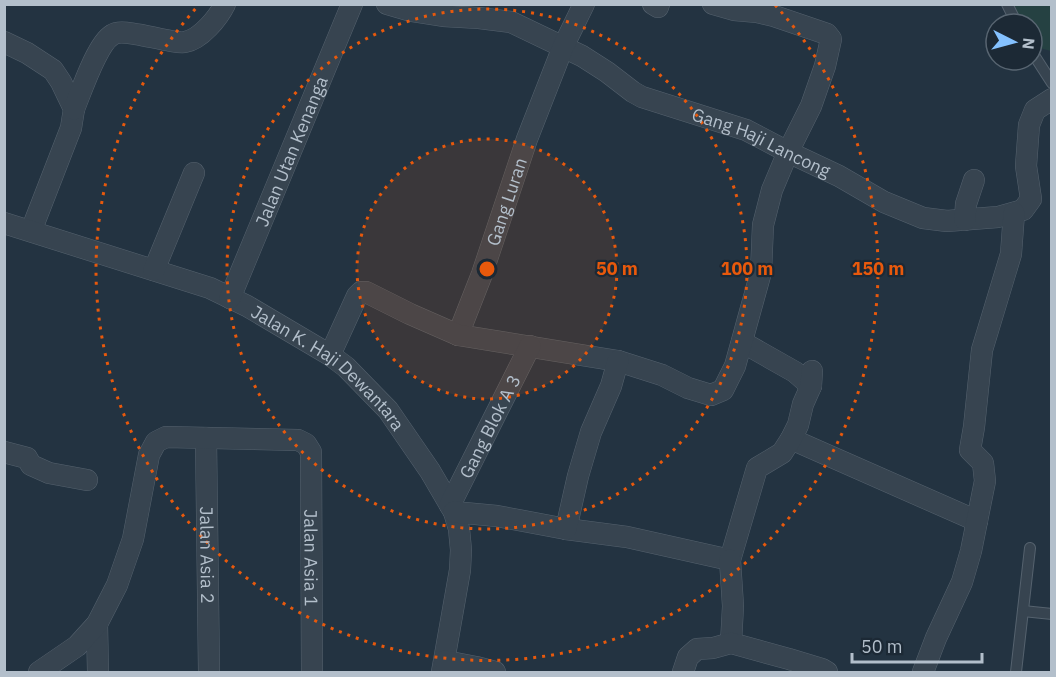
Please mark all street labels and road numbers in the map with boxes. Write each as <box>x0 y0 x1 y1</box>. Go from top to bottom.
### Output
street label: Jalan Utan Kenanga <box>250 72 332 230</box>
street label: Gang Haji Lancong <box>689 102 835 182</box>
street label: Gang Luran <box>481 154 532 249</box>
street label: Jalan K. Haji Dewantara <box>247 300 410 435</box>
street label: Gang Blok A 3 <box>454 371 525 482</box>
street label: Jalan Asia 2 <box>195 506 220 604</box>
street label: Jalan Asia 1 <box>300 509 323 607</box>

